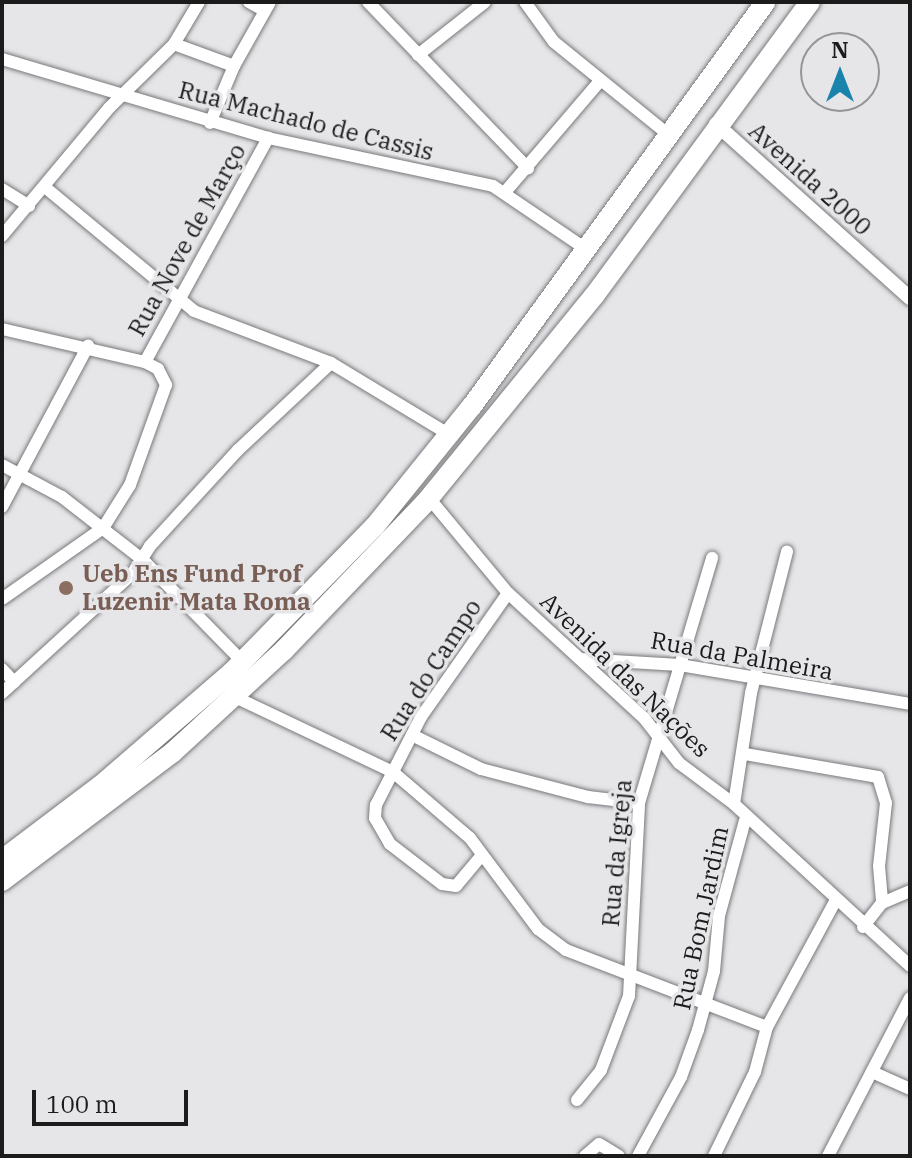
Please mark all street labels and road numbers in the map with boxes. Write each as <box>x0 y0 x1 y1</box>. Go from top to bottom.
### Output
street label: Rua Machado de Cassis <box>176 75 436 167</box>
street label: Avenida 2000 <box>743 116 877 242</box>
street label: Rua Nove de Março <box>122 139 252 341</box>
street label: Avenida das Nações <box>534 587 716 763</box>
street label: Rua do Campo <box>375 594 487 746</box>
street label: Rua da Palmeira <box>649 626 835 686</box>
street label: Rua da Igreja <box>596 778 638 928</box>
street label: Rua Bom Jardim <box>667 823 735 1013</box>

